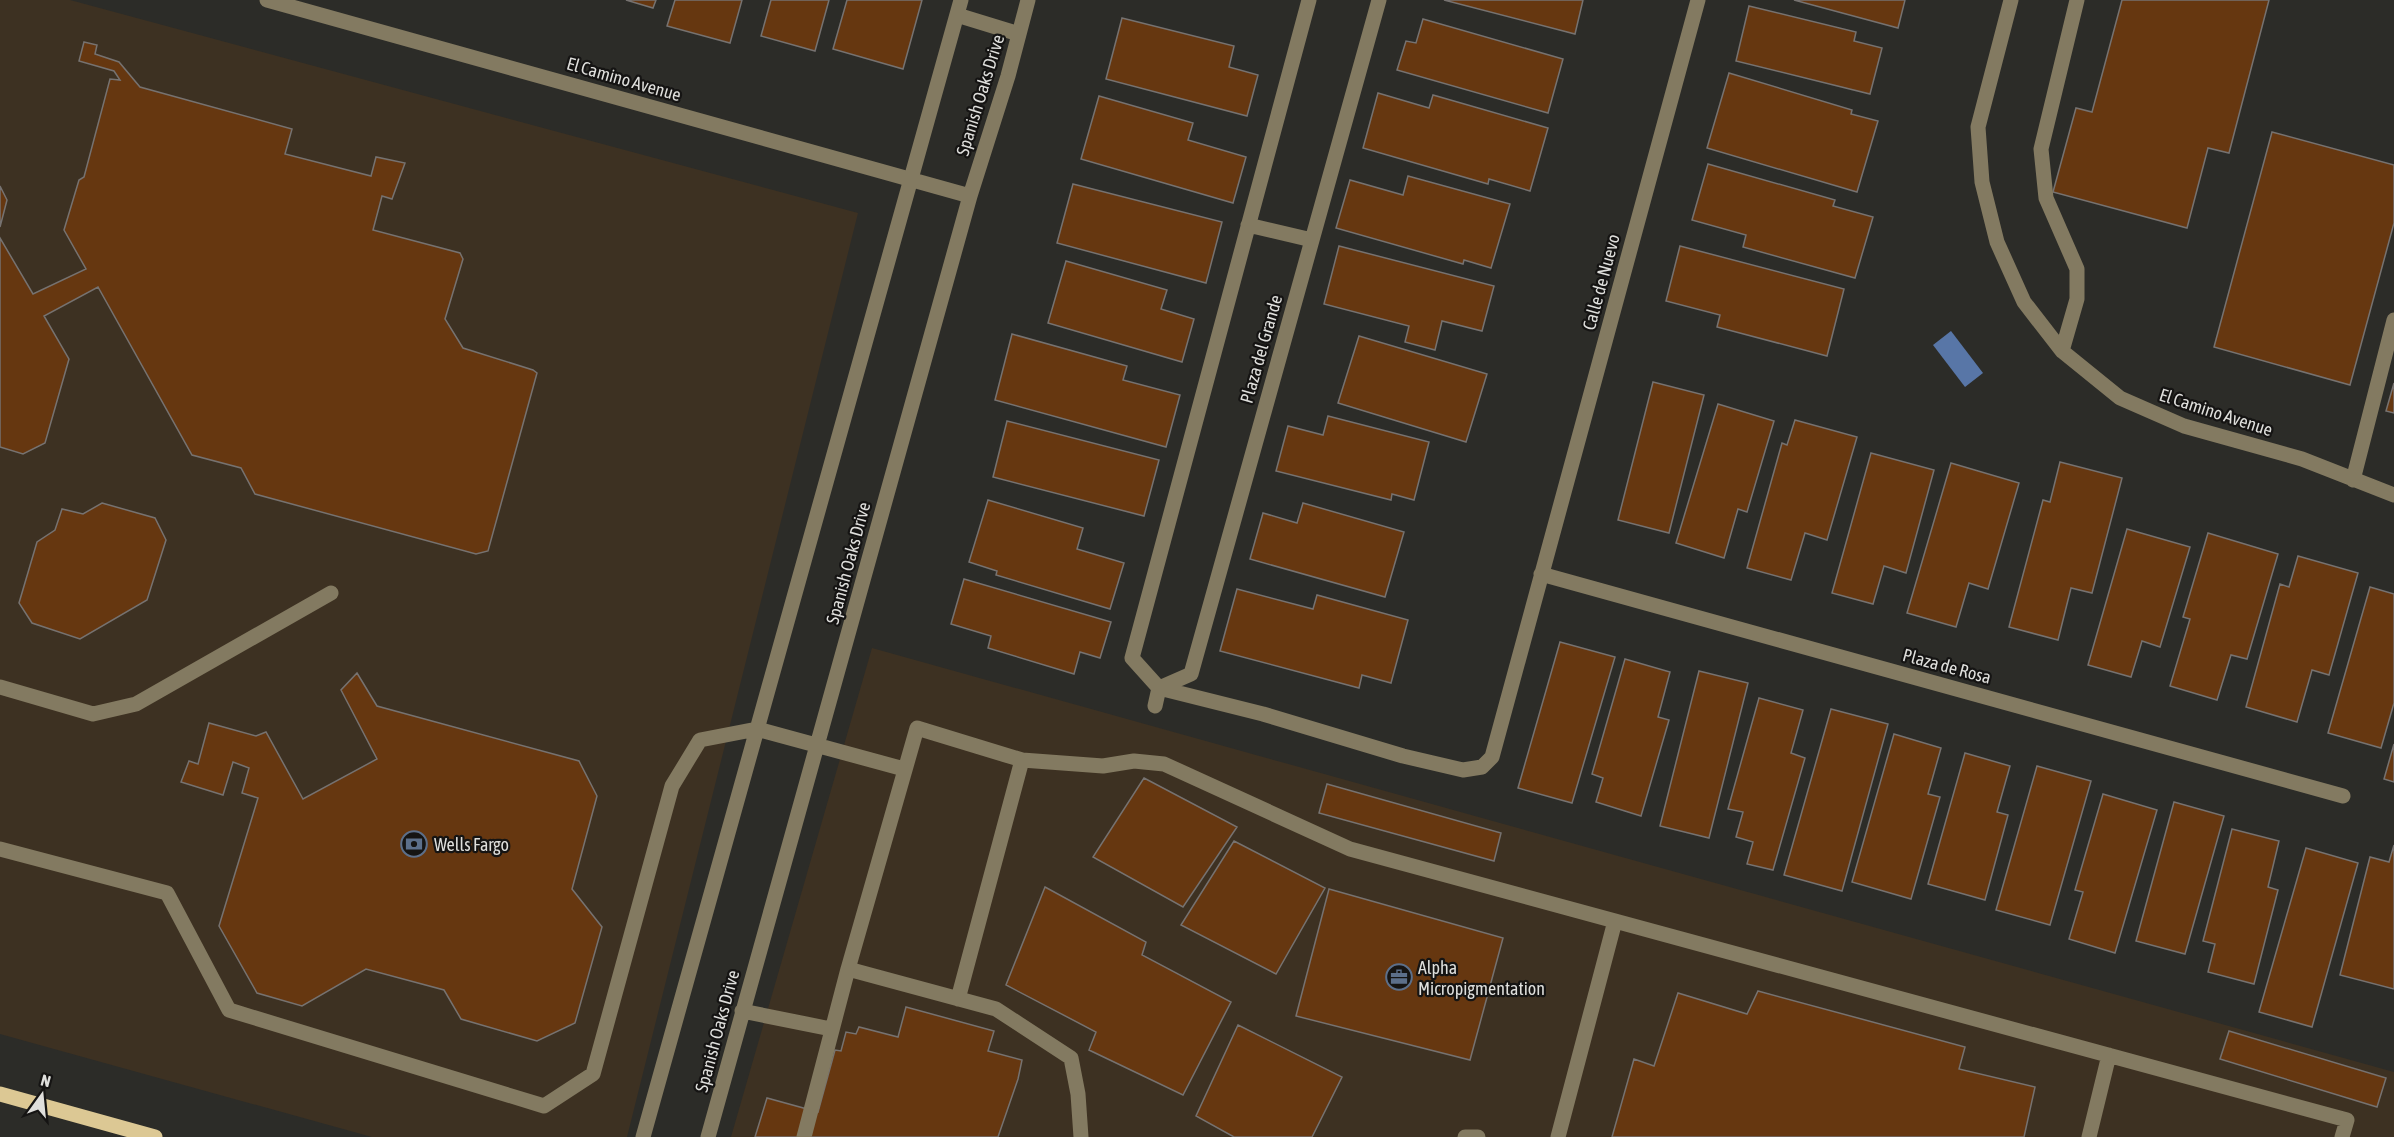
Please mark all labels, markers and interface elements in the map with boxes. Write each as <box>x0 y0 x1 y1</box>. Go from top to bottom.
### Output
street label: Spanish Oaks Drive <box>952 32 1008 158</box>
street label: El Camino Avenue <box>564 53 684 105</box>
street label: Calle de Nuevo <box>1578 232 1624 332</box>
street label: Plaza del Grande <box>1236 293 1286 405</box>
street label: El Camino Avenue <box>2157 384 2275 440</box>
street label: Spanish Oaks Drive <box>822 500 874 626</box>
street label: Plaza de Rosa <box>1901 644 1993 688</box>
bank icon: Wells Fargo <box>399 829 429 859</box>
place label: Wells Fargo <box>434 834 509 855</box>
place label: Alpha Micropigmentation <box>1418 957 1545 999</box>
office icon: Alpha Micropigmentation <box>1384 962 1414 992</box>
street label: Spanish Oaks Drive <box>691 968 743 1094</box>
north arrow <box>12 1065 72 1125</box>
text: N <box>39 1071 53 1090</box>

